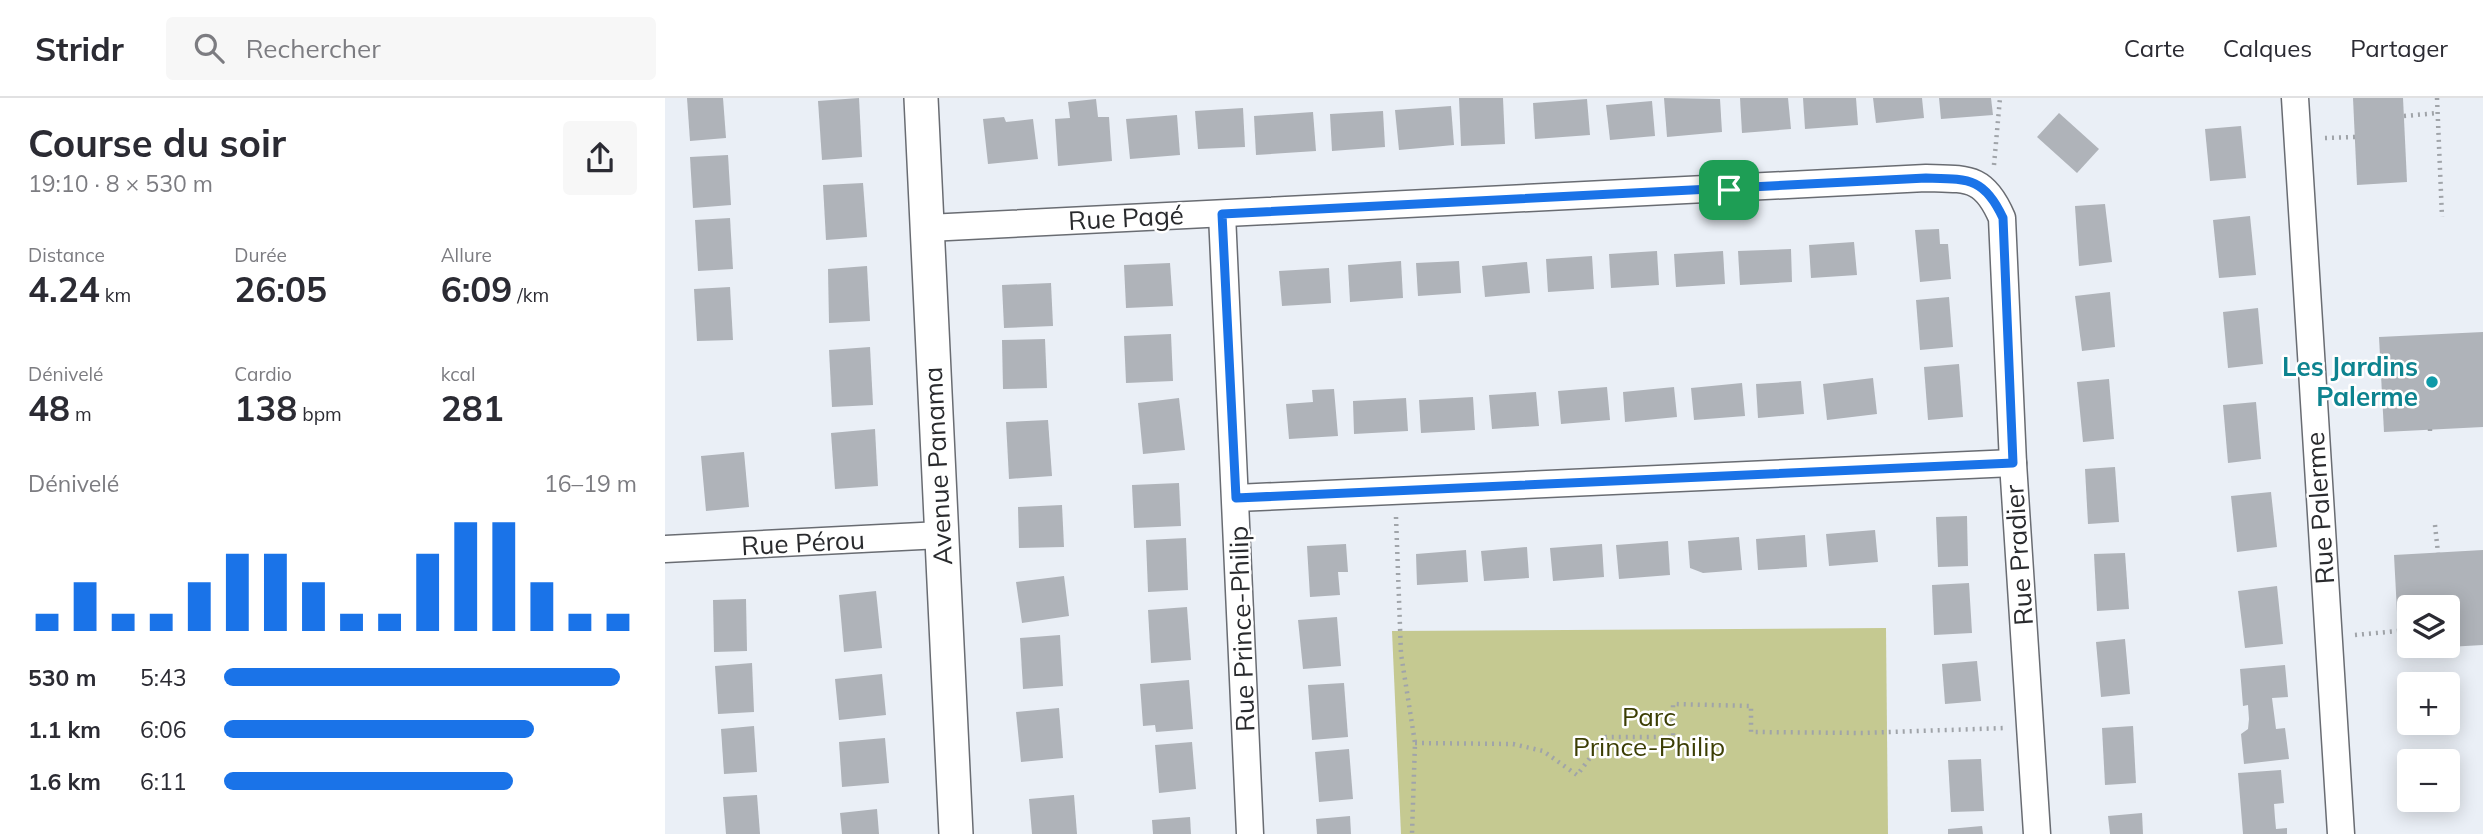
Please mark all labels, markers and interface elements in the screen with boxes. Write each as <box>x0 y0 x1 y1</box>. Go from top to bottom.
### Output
search box <box>166 17 656 80</box>
text: Stridr <box>35 28 124 69</box>
icon: search <box>190 29 228 67</box>
text: Rechercher <box>246 32 381 65</box>
text: Carte <box>2124 33 2185 63</box>
text: Calques <box>2223 33 2312 63</box>
text: Partager <box>2350 33 2448 63</box>
text: Course du soir <box>28 119 286 167</box>
button: share <box>563 121 637 195</box>
pin <box>1699 160 1759 220</box>
text: 19:10 · 8 × 530 m <box>28 169 213 198</box>
icon: arrive <box>1710 171 1748 209</box>
street label: Rue Pagé <box>1067 198 1185 237</box>
text: Distance <box>28 243 105 267</box>
text: Durée <box>234 243 287 267</box>
text: Allure <box>441 243 492 267</box>
text: 4.24 <box>28 267 100 311</box>
text: 26:05 <box>234 267 327 311</box>
text: 6:09 <box>441 267 512 311</box>
text: km <box>100 283 131 307</box>
text: /km <box>512 283 549 307</box>
place label: Les Jardins Palerme <box>2282 350 2418 413</box>
text: Dénivelé <box>28 362 103 386</box>
text: Cardio <box>234 362 292 386</box>
text: kcal <box>441 362 475 386</box>
street label: Avenue Panama <box>916 366 959 566</box>
marker: Les Jardins Palerme <box>2424 374 2440 390</box>
text: 48 <box>28 386 70 430</box>
text: 138 <box>234 386 297 430</box>
text: 281 <box>441 386 504 430</box>
text: m <box>70 402 92 426</box>
text: bpm <box>297 402 342 426</box>
street label: Rue Palerme <box>2298 431 2341 585</box>
text: Dénivelé <box>28 469 119 498</box>
text: 16–19 m <box>544 469 637 498</box>
street label: Rue Pradier <box>1997 483 2040 626</box>
street label: Rue Pérou <box>740 523 866 562</box>
street label: Rue Prince-Philip <box>1221 526 1262 733</box>
map controls <box>2397 595 2460 812</box>
button: layers <box>2397 595 2460 658</box>
text: 530 m <box>28 663 96 692</box>
text: 5:43 <box>140 663 187 692</box>
button: + <box>2397 672 2460 735</box>
park label: Parc Prince-Philip <box>1573 700 1725 763</box>
text: 1.1 km <box>28 715 101 744</box>
text: 6:06 <box>140 715 187 744</box>
button: − <box>2397 749 2460 812</box>
text: 1.6 km <box>28 767 101 796</box>
text: 6:11 <box>140 767 187 796</box>

